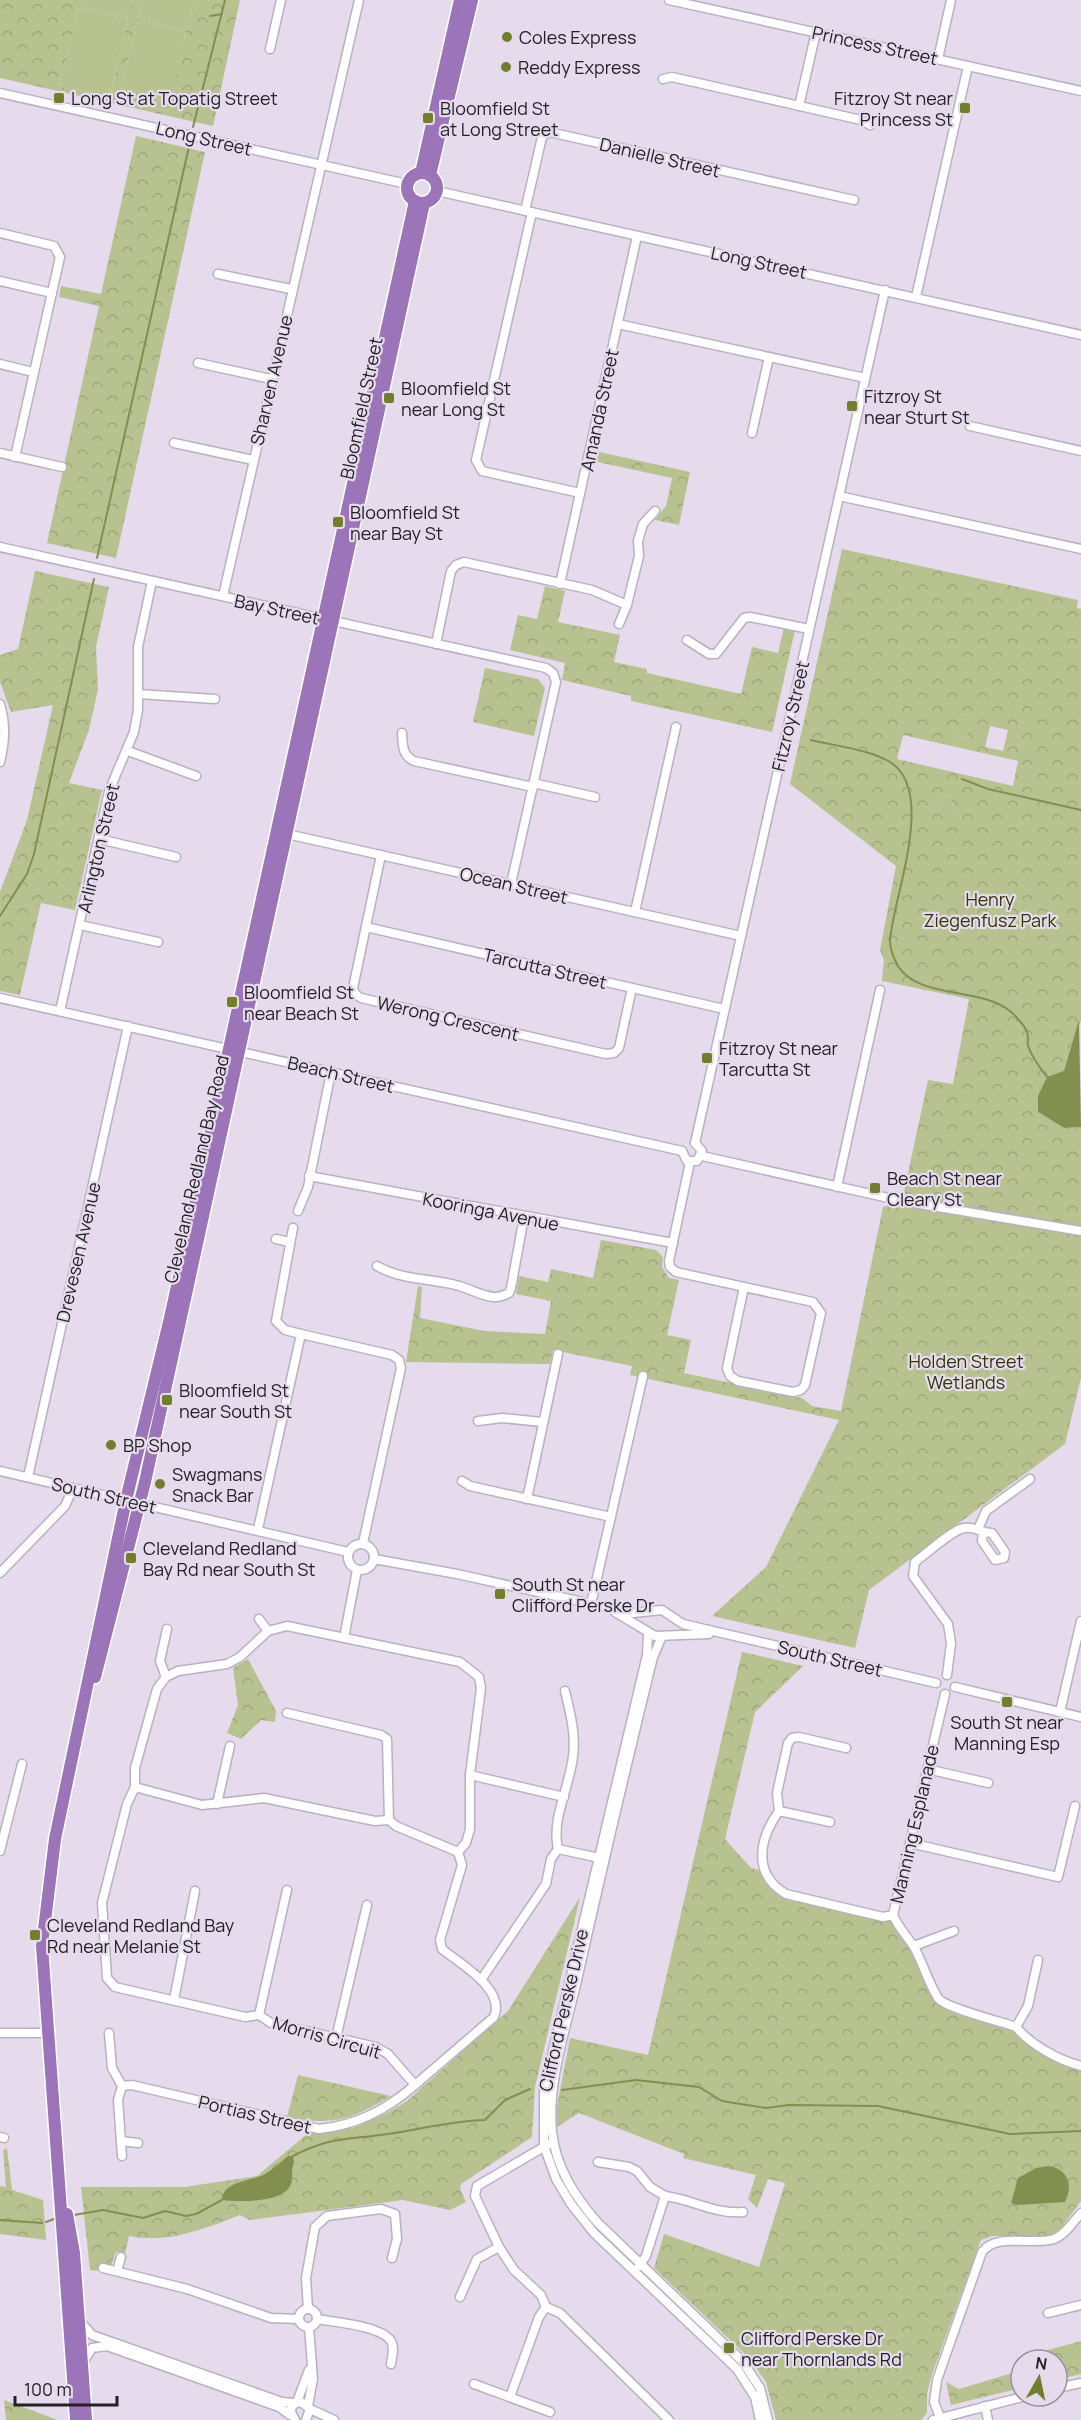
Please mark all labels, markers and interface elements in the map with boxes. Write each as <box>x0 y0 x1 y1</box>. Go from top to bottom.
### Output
street label: Princess Street <box>810 20 940 70</box>
place label: Coles Express <box>519 25 636 49</box>
marker: Coles Express <box>500 30 514 44</box>
place label: Reddy Express <box>518 55 640 79</box>
marker: Reddy Express <box>499 60 513 74</box>
place label: Long St at Topatig Street <box>71 86 278 110</box>
place label: Fitzroy St near Princess St <box>834 86 953 131</box>
marker: Long St at Topatig Street <box>52 91 66 105</box>
place label: Bloomfield St at Long Street <box>440 96 558 141</box>
marker: Fitzroy St near Princess St <box>958 101 972 115</box>
marker: Bloomfield St at Long Street <box>421 111 435 125</box>
street label: Long Street <box>154 115 254 161</box>
street label: Danielle Street <box>597 131 723 183</box>
street label: Long Street <box>709 240 809 284</box>
street label: Sharven Avenue <box>244 312 298 448</box>
street label: Bloomfield Street <box>334 335 388 481</box>
street label: Amanda Street <box>574 347 624 473</box>
place label: Bloomfield St near Long St <box>401 376 511 421</box>
place label: Fitzroy St near Sturt St <box>864 384 970 429</box>
marker: Bloomfield St near Long St <box>382 391 396 405</box>
marker: Fitzroy St near Sturt St <box>845 399 859 413</box>
place label: Bloomfield St near Bay St <box>350 500 460 545</box>
marker: Bloomfield St near Bay St <box>331 515 345 529</box>
street label: Bay Street <box>232 588 322 630</box>
street label: Fitzroy Street <box>766 658 814 774</box>
street label: Arlington Street <box>71 781 125 915</box>
street label: Ocean Street <box>458 861 570 909</box>
park label: Henry Ziegenfusz Park <box>924 887 1058 932</box>
street label: Tarcutta Street <box>481 942 609 994</box>
place label: Bloomfield St near Beach St <box>244 980 359 1025</box>
street label: Werong Crescent <box>375 990 521 1046</box>
marker: Bloomfield St near Beach St <box>225 995 239 1009</box>
place label: Fitzroy St near Tarcutta St <box>719 1036 839 1081</box>
street label: Beach Street <box>285 1050 397 1098</box>
marker: Fitzroy St near Tarcutta St <box>700 1051 714 1065</box>
street label: Cleveland Redland Bay Road <box>158 1053 234 1285</box>
place label: Beach St near Cleary St <box>887 1166 1003 1211</box>
street label: Drevesen Avenue <box>50 1179 106 1325</box>
marker: Beach St near Cleary St <box>868 1181 882 1195</box>
street label: Kooringa Avenue <box>421 1186 561 1236</box>
park label: Holden Street Wetlands <box>908 1349 1024 1394</box>
place label: Bloomfield St near South St <box>179 1378 292 1423</box>
marker: Bloomfield St near South St <box>160 1393 174 1407</box>
place label: BP Shop <box>123 1433 192 1457</box>
marker: BP Shop <box>104 1438 118 1452</box>
place label: Swagmans Snack Bar <box>172 1462 262 1507</box>
street label: South Street <box>49 1471 159 1519</box>
marker: Swagmans Snack Bar <box>153 1477 167 1491</box>
place label: Cleveland Redland Bay Rd near South St <box>143 1536 316 1581</box>
marker: Cleveland Redland Bay Rd near South St <box>124 1551 138 1565</box>
place label: South St near Clifford Perske Dr <box>512 1572 655 1617</box>
marker: South St near Clifford Perske Dr <box>493 1587 507 1601</box>
street label: South Street <box>775 1634 885 1682</box>
marker: South St near Manning Esp <box>1000 1695 1014 1709</box>
place label: South St near Manning Esp <box>950 1710 1064 1755</box>
street label: Manning Esplanade <box>884 1742 944 1906</box>
place label: Cleveland Redland Bay Rd near Melanie St <box>47 1913 235 1958</box>
street label: Clifford Perske Drive <box>533 1926 593 2094</box>
marker: Cleveland Redland Bay Rd near Melanie St <box>28 1928 42 1942</box>
street label: Morris Circuit <box>270 2010 384 2064</box>
street label: Portias Street <box>196 2089 314 2139</box>
place label: Clifford Perske Dr near Thornlands Rd <box>741 2326 902 2371</box>
marker: Clifford Perske Dr near Thornlands Rd <box>722 2341 736 2355</box>
north arrow <box>1009 2348 1069 2408</box>
text: N <box>1034 2351 1049 2375</box>
scale bar <box>15 2369 117 2407</box>
text: 100 m <box>24 2377 72 2401</box>

